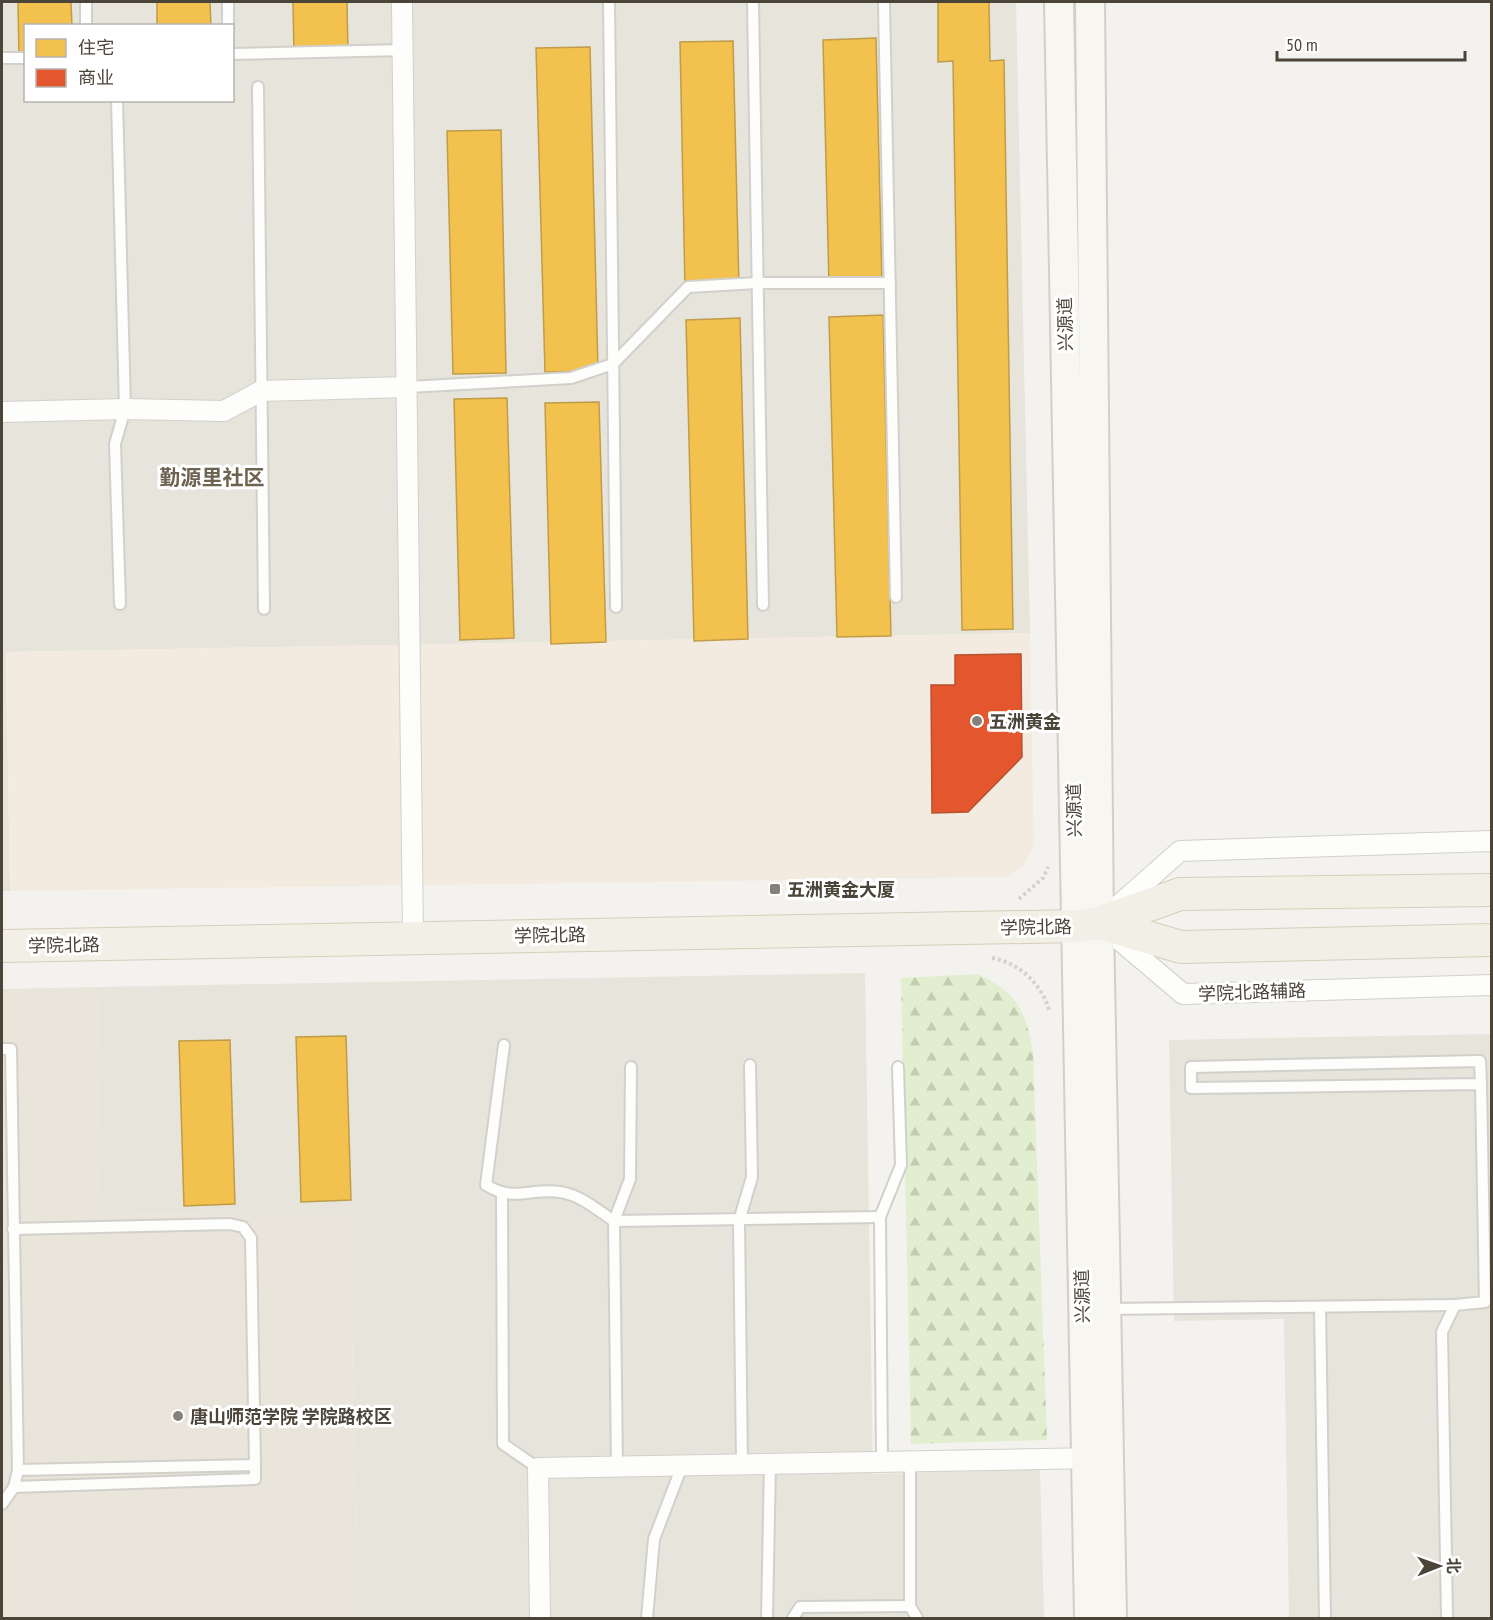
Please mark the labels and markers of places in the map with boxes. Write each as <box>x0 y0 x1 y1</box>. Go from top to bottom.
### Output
place label: 五洲黄金 <box>989 710 1061 733</box>
marker: 五洲黄金 <box>970 714 984 728</box>
place label: 五洲黄金大厦 <box>787 878 895 901</box>
marker: 五洲黄金大厦 <box>768 882 782 896</box>
place label: 唐山师范学院 学院路校区 <box>190 1405 392 1428</box>
marker: 唐山师范学院 学院路校区 <box>171 1409 185 1423</box>

